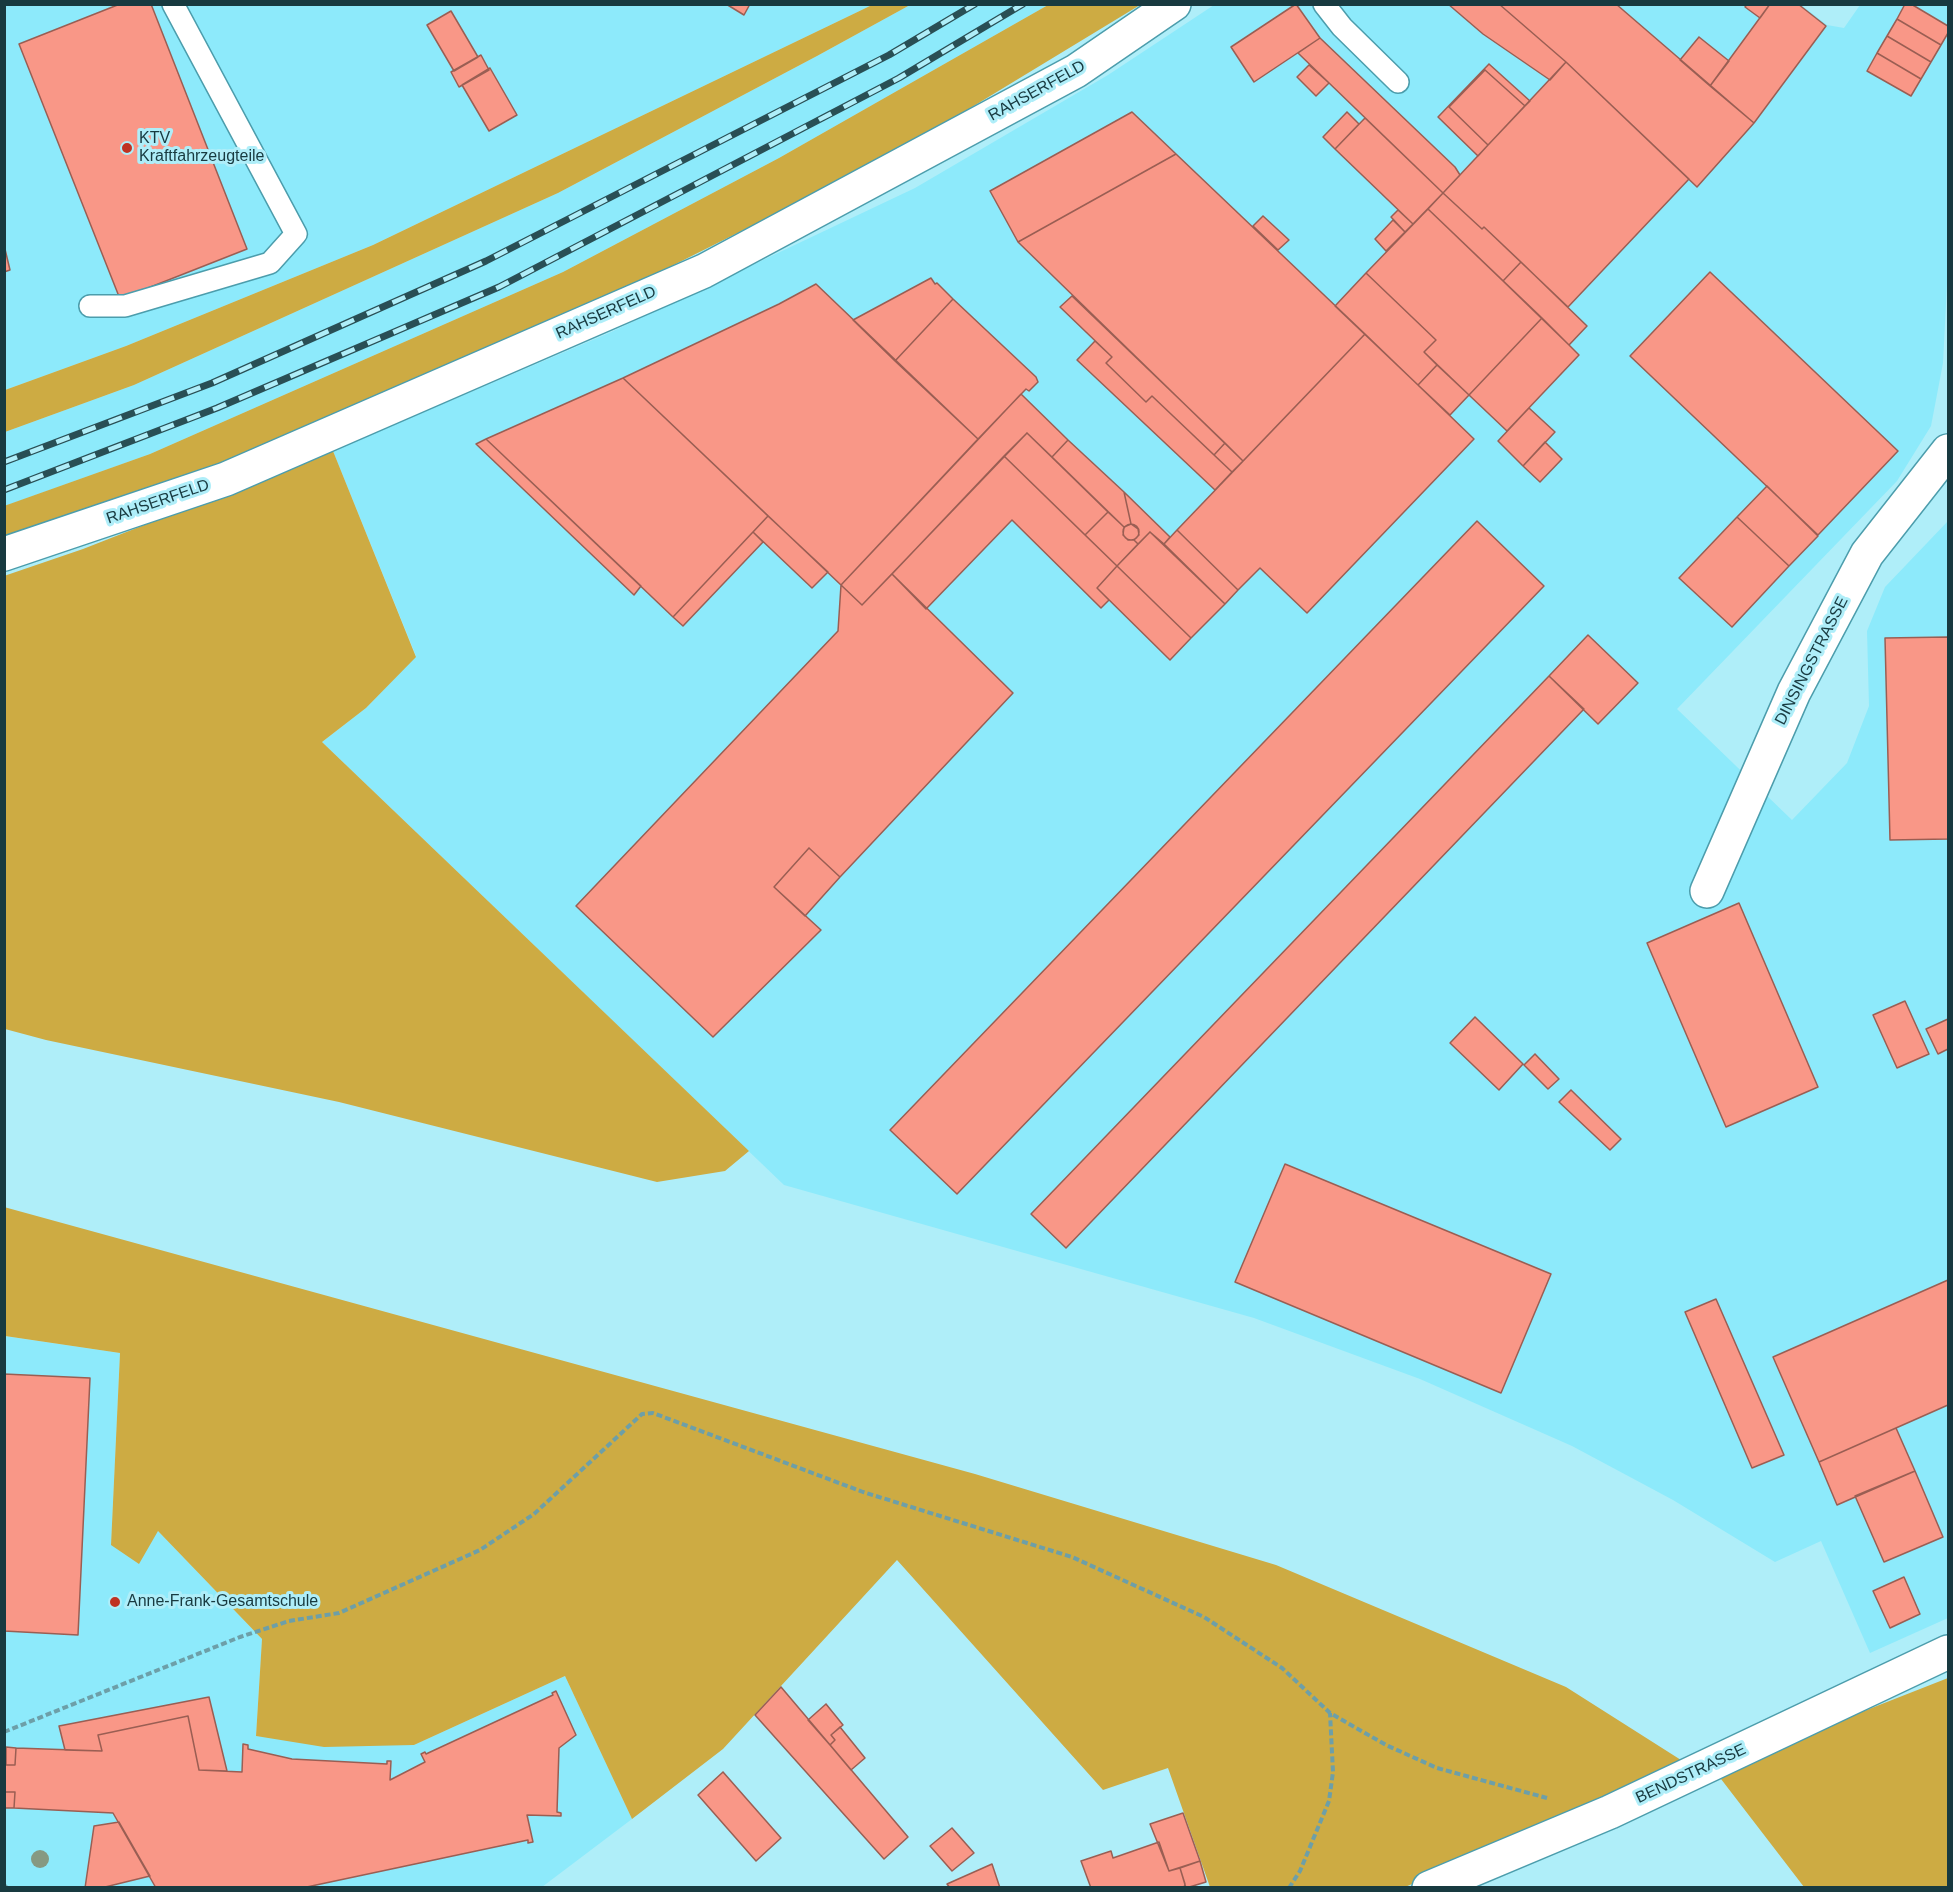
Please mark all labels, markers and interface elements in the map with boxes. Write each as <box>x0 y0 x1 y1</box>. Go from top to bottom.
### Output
street label: RAHSERFELD <box>985 57 1089 125</box>
place label: KTV Kraftfahrzeugteile <box>139 129 264 167</box>
marker: KTV Kraftfahrzeugteile <box>120 141 134 155</box>
street label: RAHSERFELD <box>553 282 659 344</box>
street label: RAHSERFELD <box>104 475 212 529</box>
street label: DINSINGSTRASSE <box>1771 594 1853 728</box>
place label: Anne-Frank-Gesamtschule <box>127 1592 318 1612</box>
marker: Anne-Frank-Gesamtschule <box>108 1595 122 1609</box>
street label: BENDSTRASSE <box>1633 1740 1749 1808</box>

